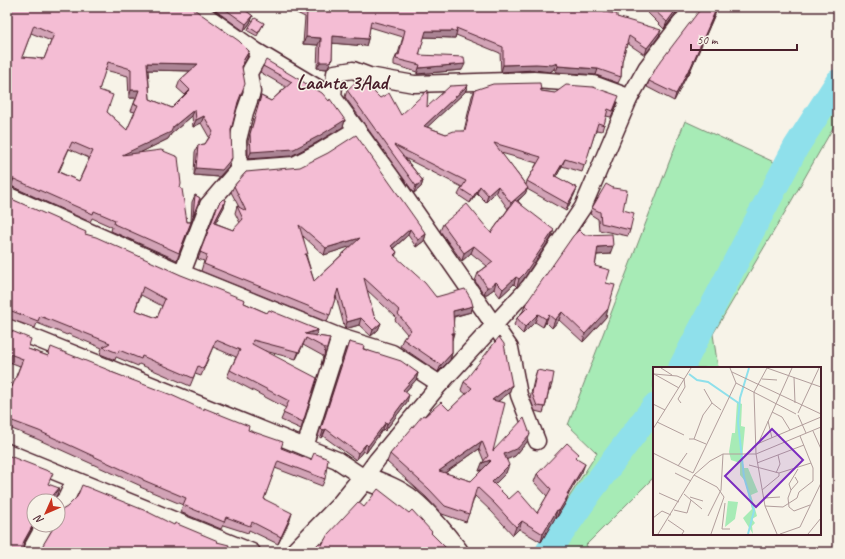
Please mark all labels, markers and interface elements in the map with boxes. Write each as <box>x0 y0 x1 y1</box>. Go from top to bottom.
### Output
scale bar <box>691 26 797 52</box>
text: 50 m <box>697 32 719 48</box>
district label: Laanta 3Aad <box>297 70 391 95</box>
inset map <box>653 367 821 535</box>
north arrow <box>26 493 66 533</box>
text: N <box>30 511 46 527</box>

